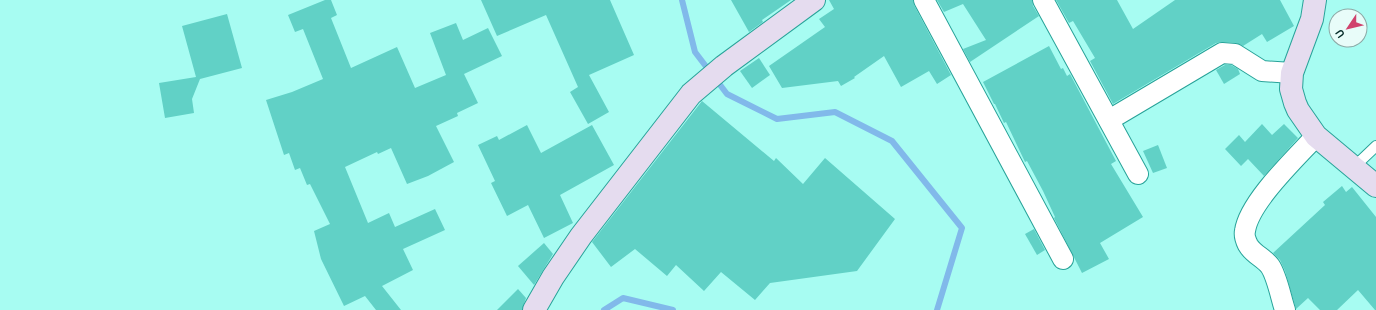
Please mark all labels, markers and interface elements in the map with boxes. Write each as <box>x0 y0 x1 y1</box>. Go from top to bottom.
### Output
north arrow <box>1328 8 1368 48</box>
text: U <box>1332 27 1348 41</box>

